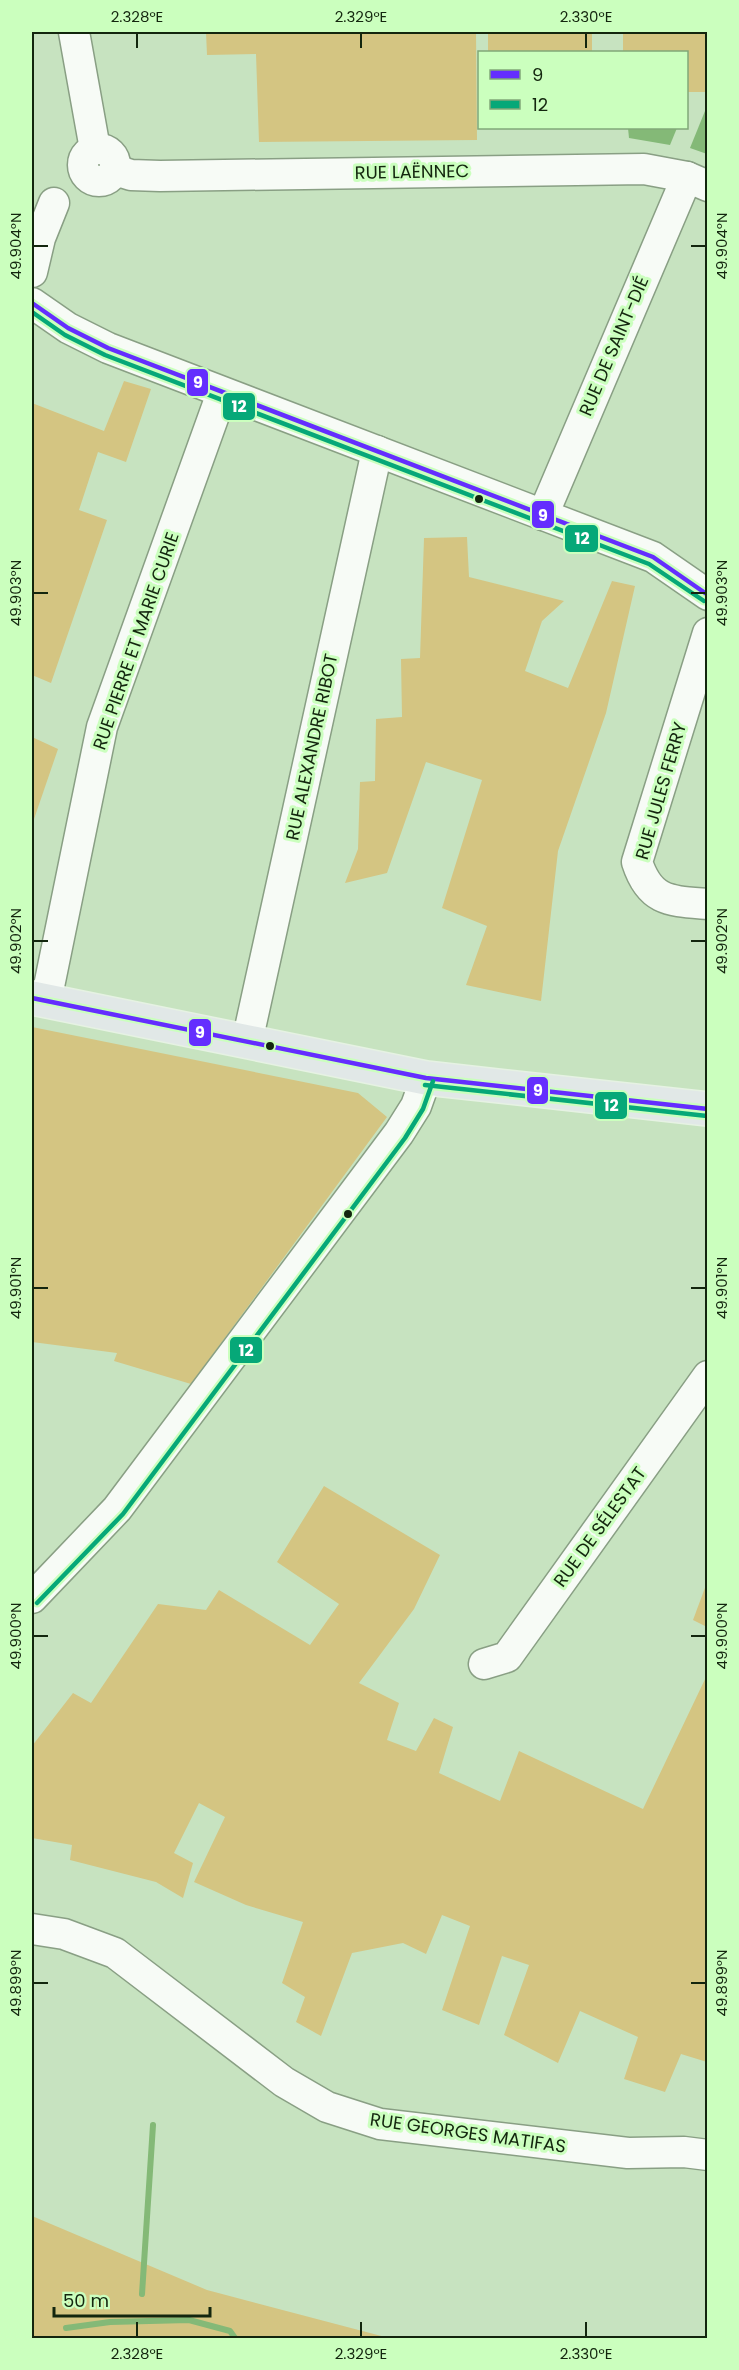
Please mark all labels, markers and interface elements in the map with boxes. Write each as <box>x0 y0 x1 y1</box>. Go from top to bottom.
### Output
text: 2.328°E <box>111 6 163 27</box>
text: 2.329°E <box>335 6 387 27</box>
text: 2.330°E <box>560 6 612 27</box>
legend <box>478 51 688 129</box>
text: 9 <box>532 62 543 87</box>
text: 12 <box>532 92 548 117</box>
street label: RUE LAËNNEC <box>354 158 470 185</box>
text: 49.904°N <box>5 212 26 280</box>
text: 49.904°N <box>711 212 732 280</box>
street label: RUE DE SAINT-DIÉ <box>573 272 654 420</box>
line badge: 9 <box>186 368 209 397</box>
text: 9 <box>193 371 203 394</box>
line badge: 12 <box>222 392 256 421</box>
text: 12 <box>231 395 247 418</box>
unlabelled marker <box>473 493 485 505</box>
line badge: 9 <box>531 500 555 529</box>
text: 9 <box>538 504 548 527</box>
line badge: 12 <box>564 524 599 553</box>
text: 12 <box>574 527 590 550</box>
street label: RUE PIERRE ET MARIE CURIE <box>86 529 185 753</box>
text: 49.903°N <box>5 560 26 626</box>
text: 49.903°N <box>711 560 732 626</box>
street label: RUE ALEXANDRE RIBOT <box>280 651 344 843</box>
street label: RUE JULES FERRY <box>629 719 692 863</box>
text: 49.902°N <box>5 908 26 974</box>
text: 49.902°N <box>711 908 732 974</box>
line badge: 9 <box>188 1018 212 1047</box>
text: 9 <box>195 1021 205 1044</box>
unlabelled marker <box>264 1040 276 1052</box>
line badge: 9 <box>526 1076 549 1105</box>
text: 9 <box>533 1079 543 1102</box>
line badge: 12 <box>594 1091 628 1120</box>
text: 12 <box>603 1094 619 1117</box>
unlabelled marker <box>342 1208 354 1220</box>
text: 49.901°N <box>5 1257 26 1319</box>
text: 49.901°N <box>711 1257 732 1319</box>
line badge: 12 <box>229 1336 263 1364</box>
text: 12 <box>238 1339 254 1362</box>
street label: RUE DE SÉLESTAT <box>547 1461 652 1592</box>
text: 49.900°N <box>5 1602 26 1670</box>
text: 49.900°N <box>711 1602 732 1670</box>
text: 49.899°N <box>5 1949 26 2017</box>
text: 49.899°N <box>711 1949 732 2017</box>
street label: RUE GEORGES MATIFAS <box>368 2106 568 2159</box>
scale bar <box>54 2280 210 2318</box>
text: 50 m <box>63 2288 109 2313</box>
text: 2.328°E <box>111 2343 163 2364</box>
text: 2.329°E <box>335 2343 387 2364</box>
text: 2.330°E <box>560 2343 612 2364</box>

